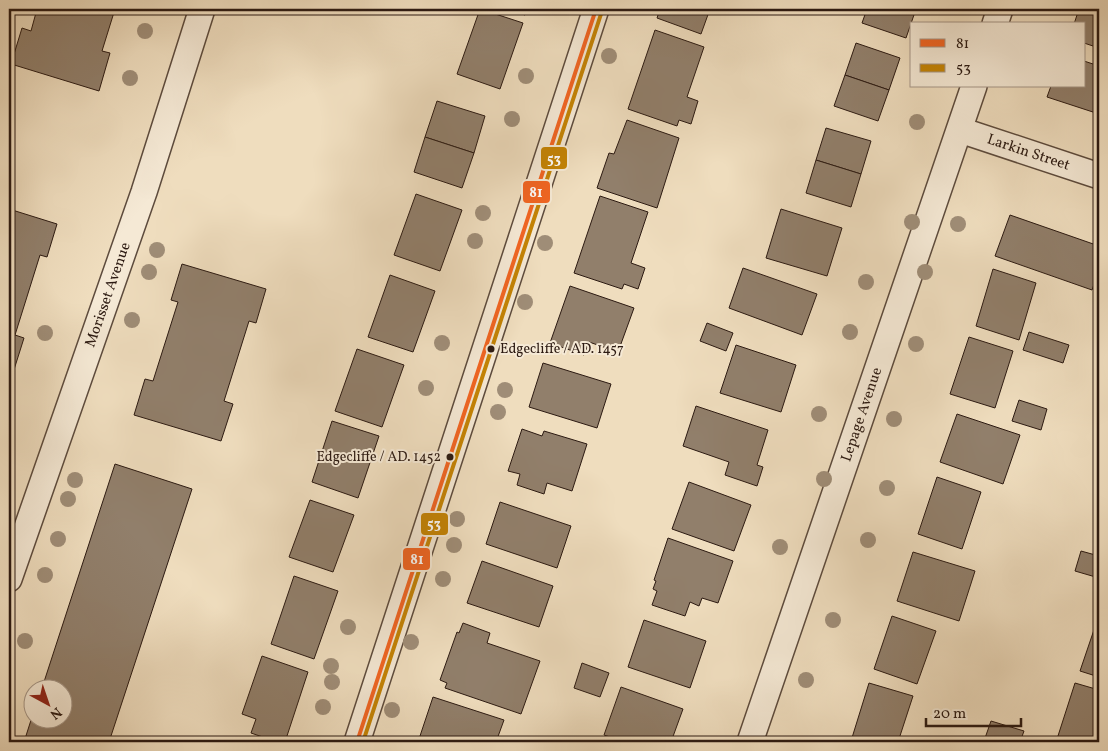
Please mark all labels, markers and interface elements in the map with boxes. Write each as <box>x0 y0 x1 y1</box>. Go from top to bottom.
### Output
legend <box>910 22 1086 88</box>
text: 81 <box>956 34 969 55</box>
text: 53 <box>956 58 971 79</box>
street label: Larkin Street <box>984 129 1073 176</box>
line badge: 53 <box>540 146 568 170</box>
text: 53 <box>547 150 561 169</box>
line badge: 81 <box>522 180 551 204</box>
text: 81 <box>529 184 543 203</box>
street label: Morisset Avenue <box>80 239 136 350</box>
place label: Edgecliffe / AD. 1457 <box>500 340 624 359</box>
marker: Edgecliffe / AD. 1457 <box>486 344 496 354</box>
street label: Lepage Avenue <box>836 365 888 465</box>
place label: Edgecliffe / AD. 1452 <box>316 448 441 467</box>
marker: Edgecliffe / AD. 1452 <box>445 452 455 462</box>
line badge: 53 <box>420 512 449 536</box>
text: 53 <box>427 515 441 534</box>
line badge: 81 <box>402 547 431 571</box>
text: 81 <box>410 551 424 570</box>
north arrow <box>22 678 72 728</box>
scale bar <box>926 696 1020 728</box>
text: N <box>45 702 65 723</box>
text: 20 m <box>933 704 966 725</box>

